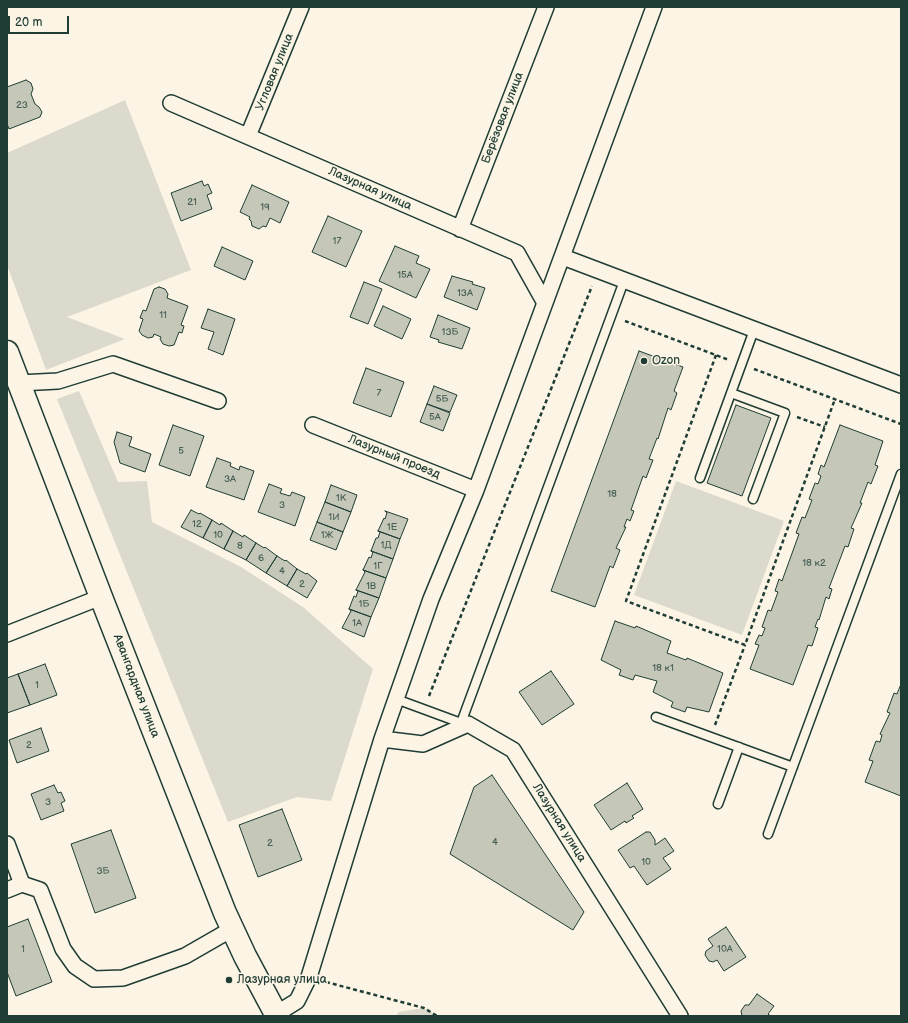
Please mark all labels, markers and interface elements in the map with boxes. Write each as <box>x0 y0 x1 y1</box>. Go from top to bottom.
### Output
scale bar <box>10 8 71 34</box>
text: 20 m <box>15 15 42 30</box>
street label: Угловая улица <box>253 31 297 113</box>
street label: Берёзовая улица <box>479 70 527 166</box>
house number: 23 <box>16 99 28 111</box>
street label: Лазурная улица <box>326 164 414 214</box>
house number: 21 <box>187 196 197 208</box>
house number: 19 <box>260 201 270 213</box>
house number: 17 <box>333 235 341 247</box>
house number: 15А <box>397 269 413 281</box>
house number: 13А <box>457 287 473 299</box>
house number: 11 <box>159 309 167 321</box>
house number: 13Б <box>442 326 458 338</box>
place label: Ozon <box>652 354 680 368</box>
marker: Ozon <box>639 356 649 366</box>
house number: 7 <box>377 387 381 399</box>
house number: 5Б <box>436 393 448 405</box>
house number: 5А <box>429 411 441 423</box>
street label: Лазурный проезд <box>346 432 442 482</box>
house number: 5 <box>178 445 184 457</box>
house number: 3А <box>224 473 236 485</box>
house number: 18 <box>607 488 617 500</box>
house number: 1К <box>336 492 346 504</box>
house number: 3 <box>279 499 285 511</box>
house number: 1И <box>328 511 340 523</box>
house number: 12 <box>192 518 202 530</box>
house number: 1Е <box>387 521 397 533</box>
house number: 10 <box>213 529 223 541</box>
house number: 1Ж <box>321 529 333 541</box>
house number: 1Д <box>381 539 391 551</box>
house number: 8 <box>237 540 243 552</box>
house number: 6 <box>258 552 264 564</box>
house number: 18 к2 <box>802 557 826 569</box>
house number: 1Г <box>373 560 383 572</box>
house number: 4 <box>279 565 285 577</box>
house number: 2 <box>299 578 305 590</box>
house number: 1В <box>366 580 376 592</box>
house number: 1Б <box>359 598 369 610</box>
house number: 1А <box>352 617 362 629</box>
street label: Авангардная улица <box>110 632 162 740</box>
house number: 18 к1 <box>652 662 674 674</box>
house number: 1 <box>35 679 39 691</box>
house number: 2 <box>26 739 32 751</box>
street label: Лазурная улица <box>529 781 589 865</box>
house number: 3 <box>45 796 51 808</box>
house number: 4 <box>492 836 498 848</box>
house number: 2 <box>267 837 273 849</box>
house number: 10 <box>641 856 651 868</box>
house number: 3Б <box>96 865 110 877</box>
house number: 1 <box>21 943 25 955</box>
house number: 10А <box>717 943 733 955</box>
place label: Лазурная улица <box>237 973 327 987</box>
marker: Лазурная улица <box>224 975 234 985</box>

